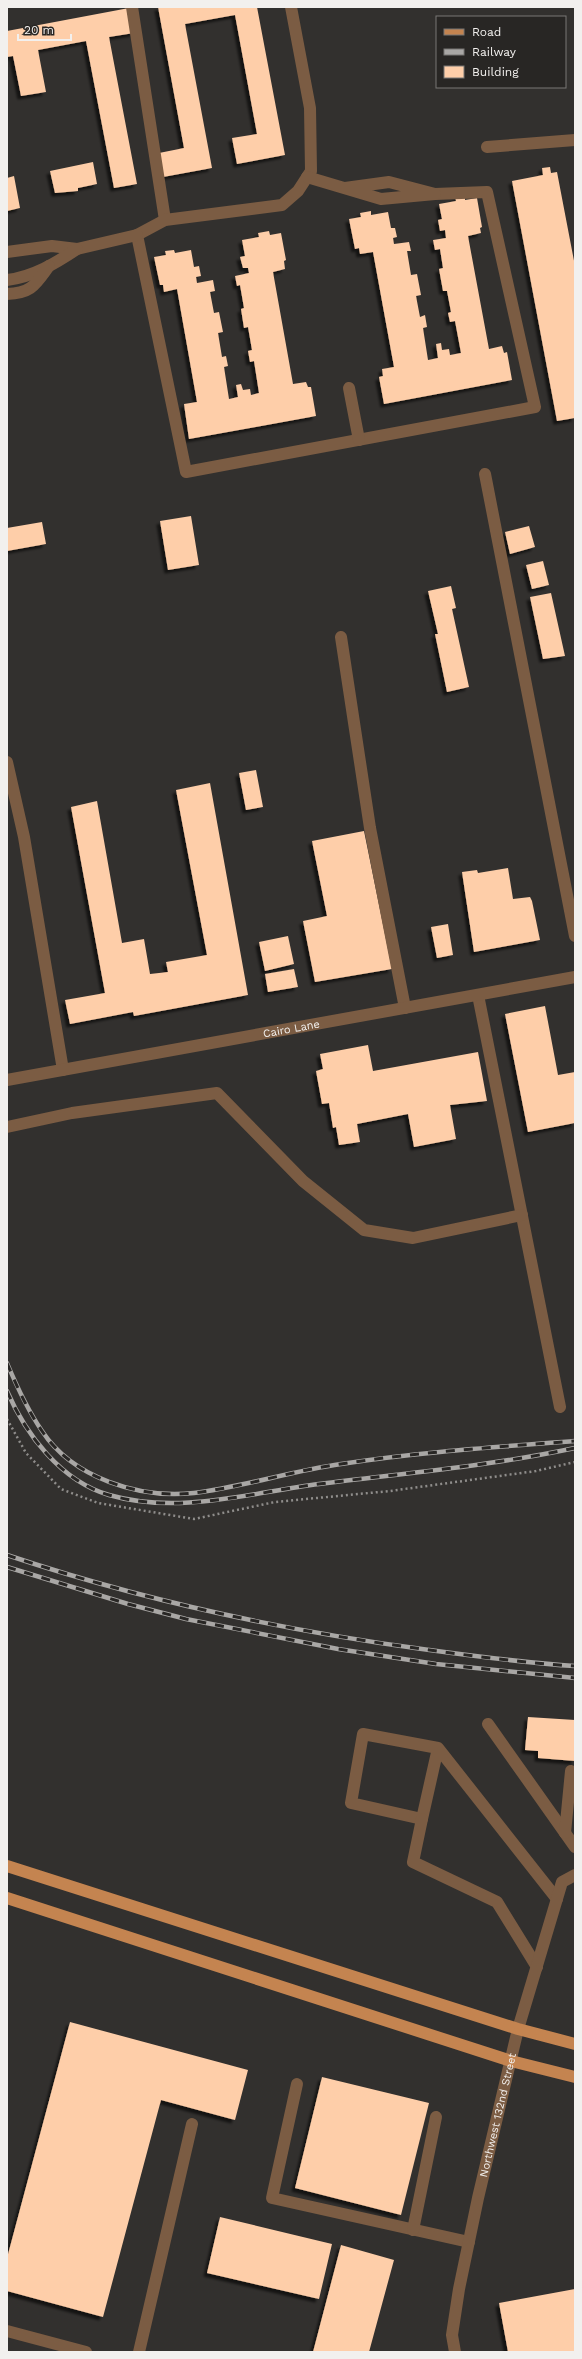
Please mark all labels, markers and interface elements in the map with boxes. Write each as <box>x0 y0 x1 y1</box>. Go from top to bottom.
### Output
scale bar <box>18 16 71 42</box>
legend <box>436 16 566 88</box>
text: 20 m <box>24 23 54 37</box>
text: Road <box>472 25 501 39</box>
text: Railway <box>472 45 517 59</box>
text: Building <box>472 65 519 79</box>
street label: Cairo Lane <box>262 1017 321 1040</box>
street label: Northwest 132nd Street <box>477 2051 519 2178</box>

